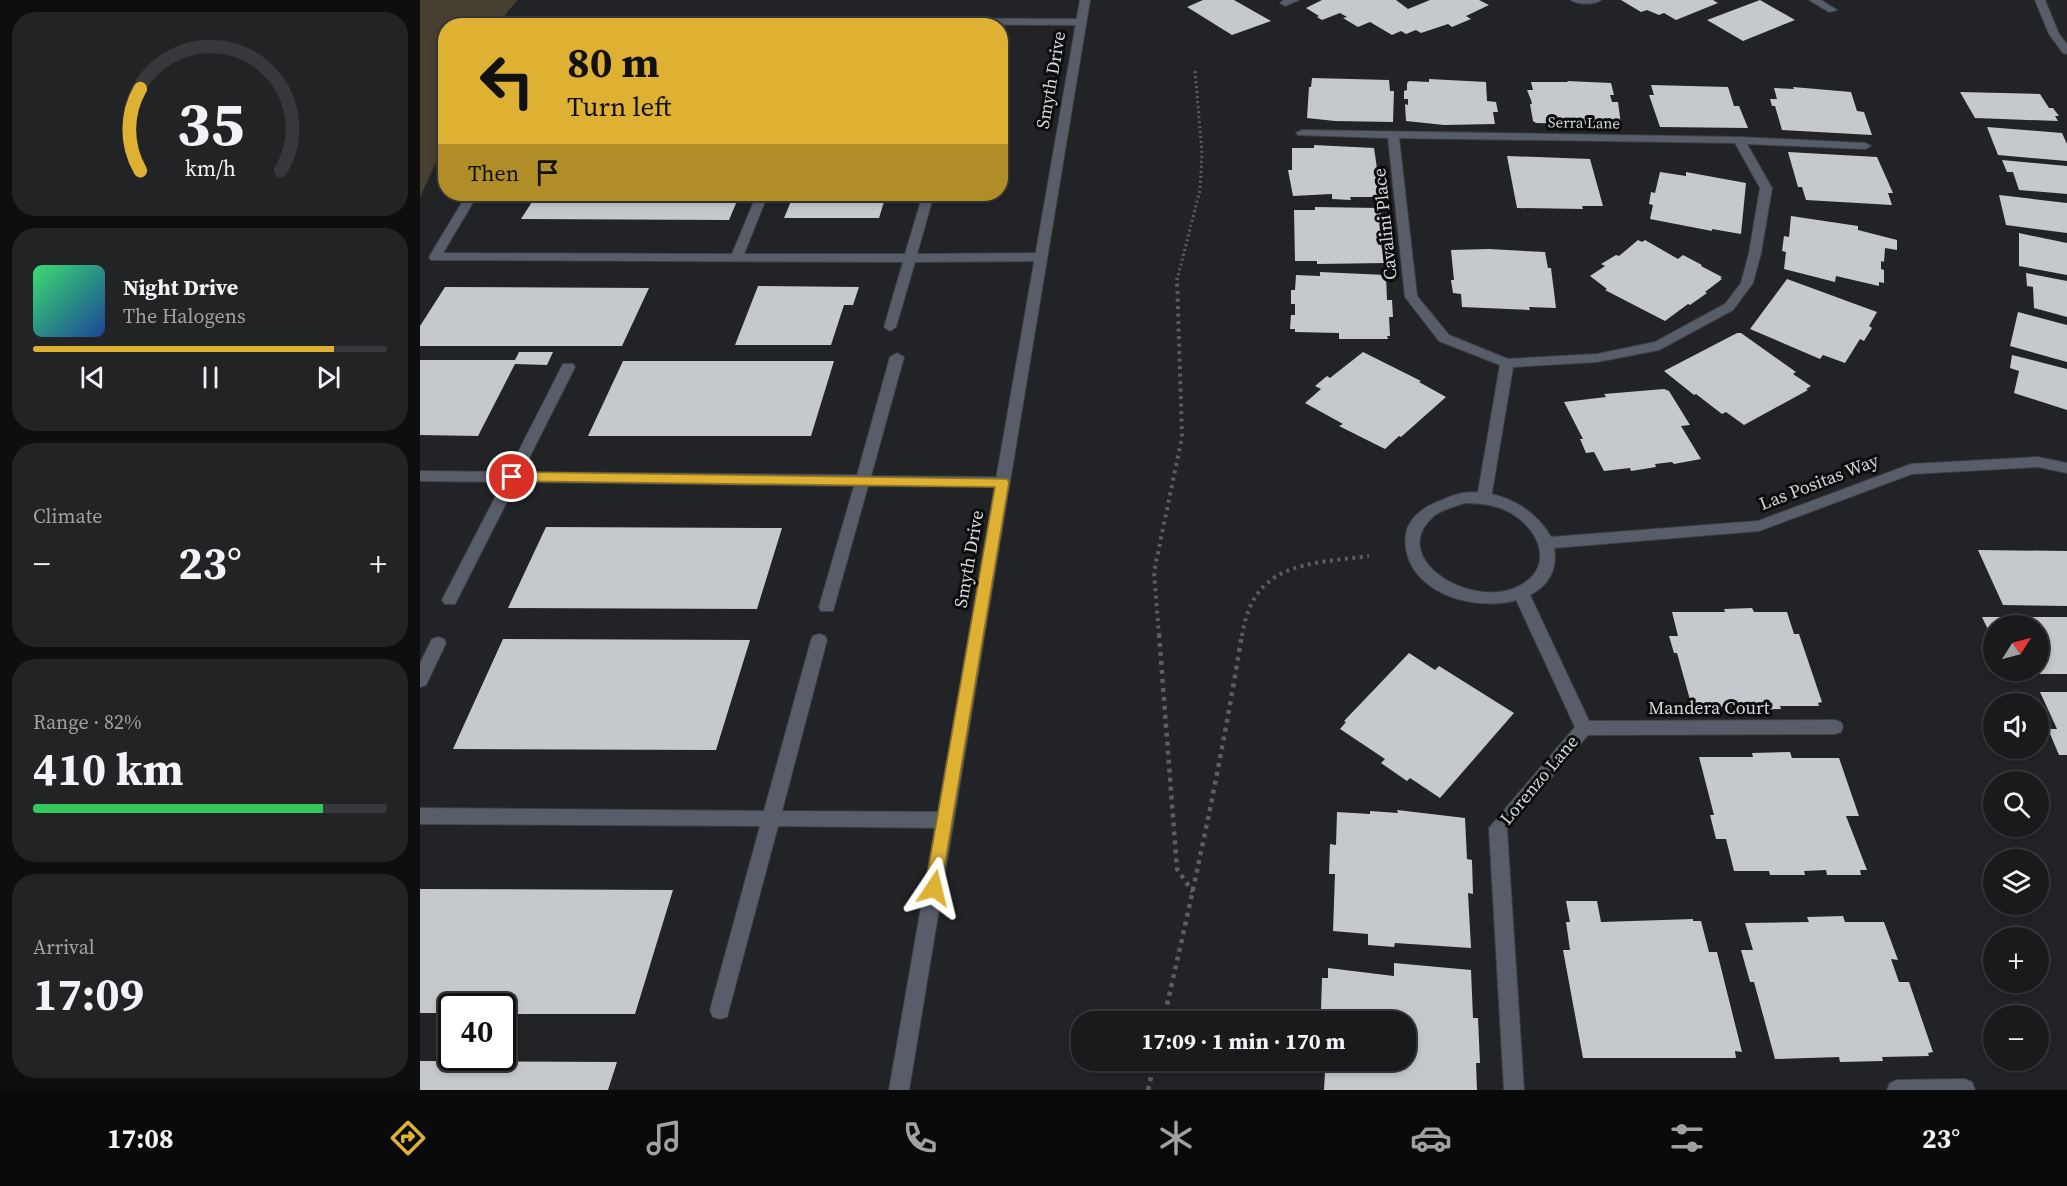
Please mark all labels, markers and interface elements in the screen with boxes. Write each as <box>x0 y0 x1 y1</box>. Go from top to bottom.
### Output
street label: Smyth Drive <box>1030 29 1071 131</box>
text: 80 m <box>567 33 660 91</box>
icon: left <box>468 42 546 120</box>
text: 35 <box>176 80 244 166</box>
text: Turn left <box>567 88 671 125</box>
street label: Serra Lane <box>1548 111 1621 134</box>
text: km/h <box>184 154 236 183</box>
icon: arrive <box>531 156 564 189</box>
text: Then <box>468 158 519 188</box>
street label: Cavalini Place <box>1366 167 1403 281</box>
text: Night Drive <box>123 272 238 302</box>
text: The Halogens <box>123 302 246 330</box>
icon: previous <box>76 361 109 394</box>
icon: pause <box>194 361 227 394</box>
icon: next <box>312 361 345 394</box>
street label: Las Positas Way <box>1756 447 1883 516</box>
pin <box>486 451 537 502</box>
icon: arrive <box>495 460 528 493</box>
text: Climate <box>33 502 102 530</box>
street label: Smyth Drive <box>948 508 989 610</box>
text: 23° <box>178 532 242 594</box>
text: − <box>33 541 51 586</box>
text: + <box>369 541 387 586</box>
north arrow <box>1983 615 2049 681</box>
map controls <box>1983 615 2049 1071</box>
button: sound <box>1983 693 2049 759</box>
street label: Mandera Court <box>1648 695 1770 720</box>
text: Range · 82% <box>33 708 142 736</box>
street label: Lorenzo Lane <box>1494 729 1584 830</box>
text: 410 km <box>33 738 184 800</box>
button: search <box>1983 771 2049 837</box>
button: layers <box>1983 849 2049 915</box>
position arrow <box>902 856 966 920</box>
button: + <box>1983 927 2049 993</box>
text: Arrival <box>33 933 95 961</box>
text: 17:09 <box>33 963 144 1025</box>
speed limit sign: 40 <box>438 993 516 1071</box>
button: − <box>1983 1005 2049 1071</box>
text: 17:09 · 1 min · 170 m <box>1142 1026 1345 1056</box>
icon: directions <box>387 1117 429 1159</box>
icon: music <box>643 1117 685 1159</box>
icon: phone <box>899 1117 941 1159</box>
icon: climate <box>1155 1117 1197 1159</box>
icon: car <box>1410 1117 1452 1159</box>
icon: filters <box>1666 1117 1708 1159</box>
text: 17:08 <box>107 1120 174 1157</box>
text: 23° <box>1922 1120 1960 1157</box>

